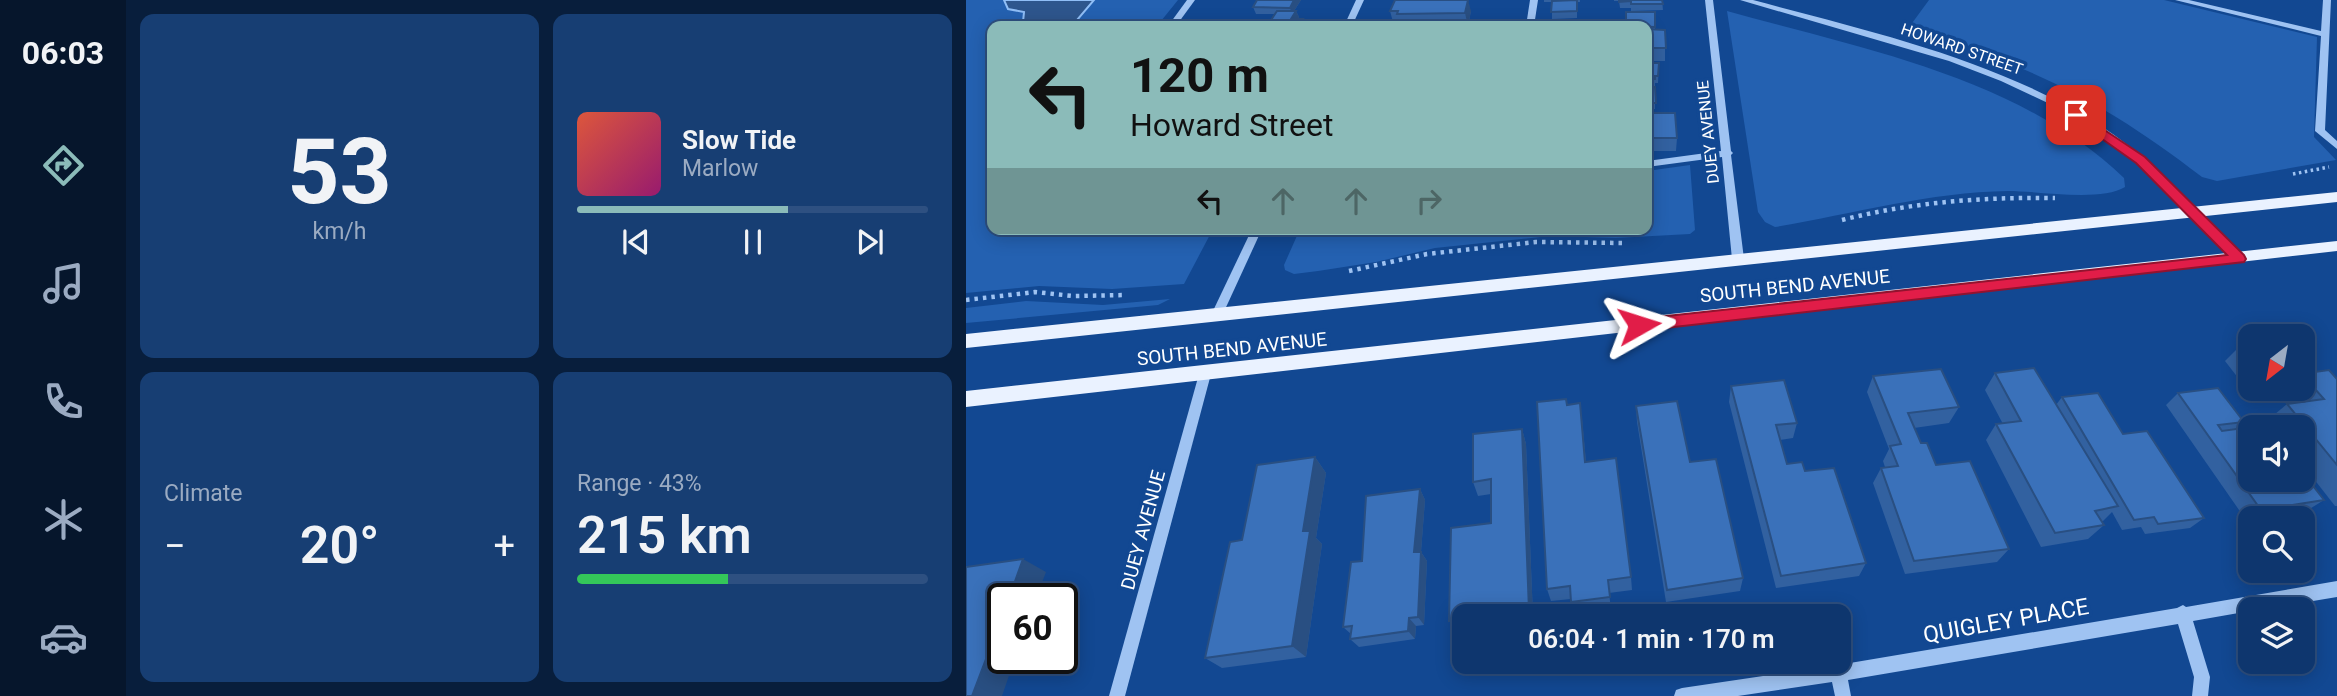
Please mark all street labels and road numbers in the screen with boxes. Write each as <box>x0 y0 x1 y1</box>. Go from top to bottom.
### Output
street label: HOWARD STREET <box>1898 19 2026 79</box>
street label: DUEY AVENUE <box>1693 80 1723 184</box>
street label: SOUTH BEND AVENUE <box>1699 265 1891 307</box>
street label: SOUTH BEND AVENUE <box>1136 328 1328 370</box>
street label: DUEY AVENUE <box>1116 467 1170 592</box>
street label: QUIGLEY PLACE <box>1921 593 2091 649</box>

